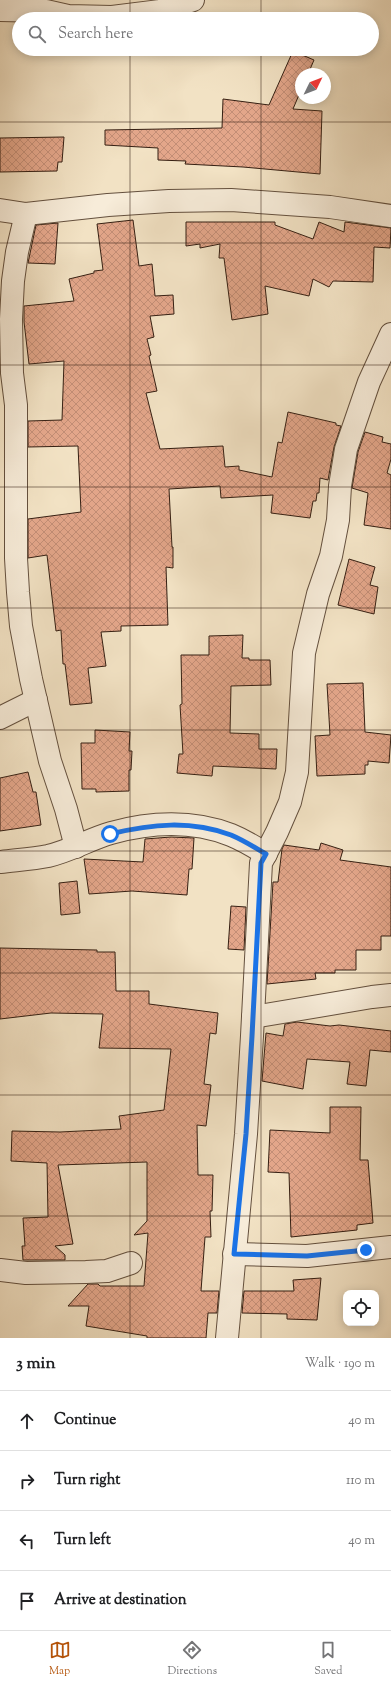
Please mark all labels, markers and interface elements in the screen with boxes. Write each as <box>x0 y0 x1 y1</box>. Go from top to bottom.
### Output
search box <box>12 12 379 56</box>
icon: search <box>26 23 48 45</box>
text: Search here <box>58 24 133 45</box>
north arrow <box>295 68 331 104</box>
route start <box>101 825 119 843</box>
route end <box>357 1241 375 1259</box>
map controls <box>343 1290 379 1326</box>
button: locate <box>343 1290 379 1326</box>
text: 3 min <box>16 1352 55 1376</box>
text: Walk · 190 m <box>305 1355 375 1373</box>
icon: ahead <box>16 1410 38 1432</box>
text: Continue <box>54 1410 116 1431</box>
text: 40 m <box>348 1412 375 1430</box>
icon: right <box>16 1470 38 1492</box>
text: Turn right <box>54 1470 120 1491</box>
text: 110 m <box>346 1472 375 1490</box>
icon: left <box>16 1530 38 1552</box>
text: Turn left <box>54 1530 111 1551</box>
text: 40 m <box>348 1532 375 1550</box>
icon: arrive <box>16 1590 38 1612</box>
text: Arrive at destination <box>54 1590 187 1611</box>
tab: Map <box>49 1639 71 1679</box>
tab: Directions <box>168 1639 217 1679</box>
tab: Saved <box>314 1639 342 1679</box>

